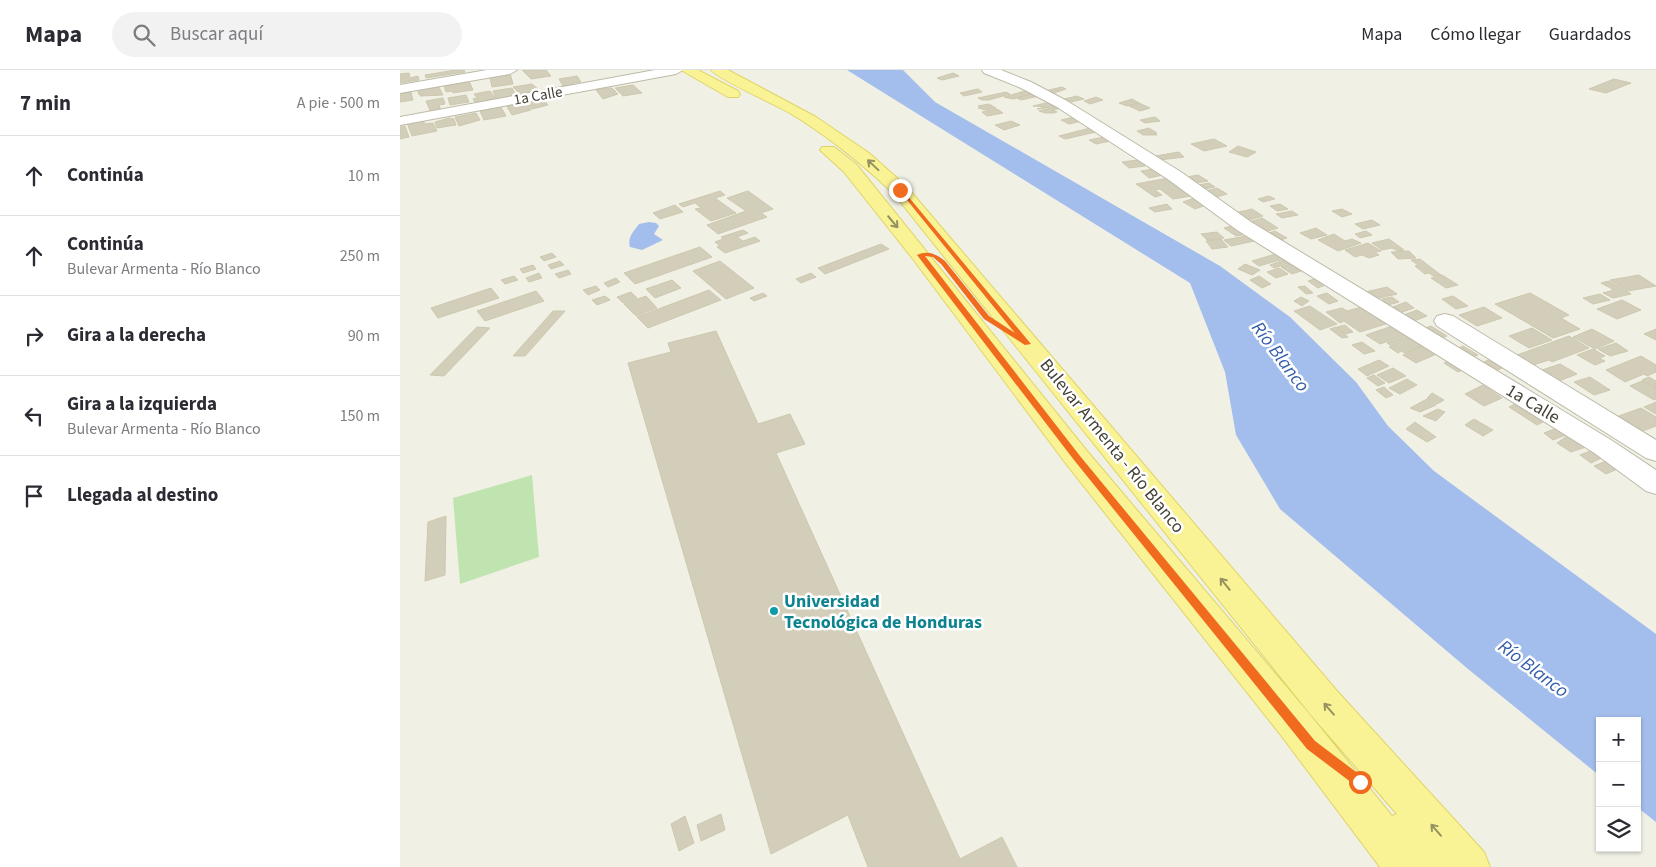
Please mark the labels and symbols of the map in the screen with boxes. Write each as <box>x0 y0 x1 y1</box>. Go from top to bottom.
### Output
street label: 1a Calle <box>512 81 564 111</box>
one-way arrow <box>866 159 879 171</box>
route end <box>889 179 912 202</box>
one-way arrow <box>887 215 898 228</box>
water label: Río Blanco <box>1245 316 1316 398</box>
street label: Bulevar Armenta - Río Blanco <box>1034 353 1190 539</box>
street label: 1a Calle <box>1501 378 1565 430</box>
one-way arrow <box>1220 577 1231 590</box>
place label: Universidad Tecnológica de Honduras <box>784 589 982 635</box>
marker: Universidad Tecnológica de Honduras <box>768 605 780 617</box>
water label: Río Blanco <box>1492 634 1574 705</box>
one-way arrow <box>1323 702 1334 715</box>
route start <box>1349 771 1372 794</box>
one-way arrow <box>1431 824 1442 837</box>

